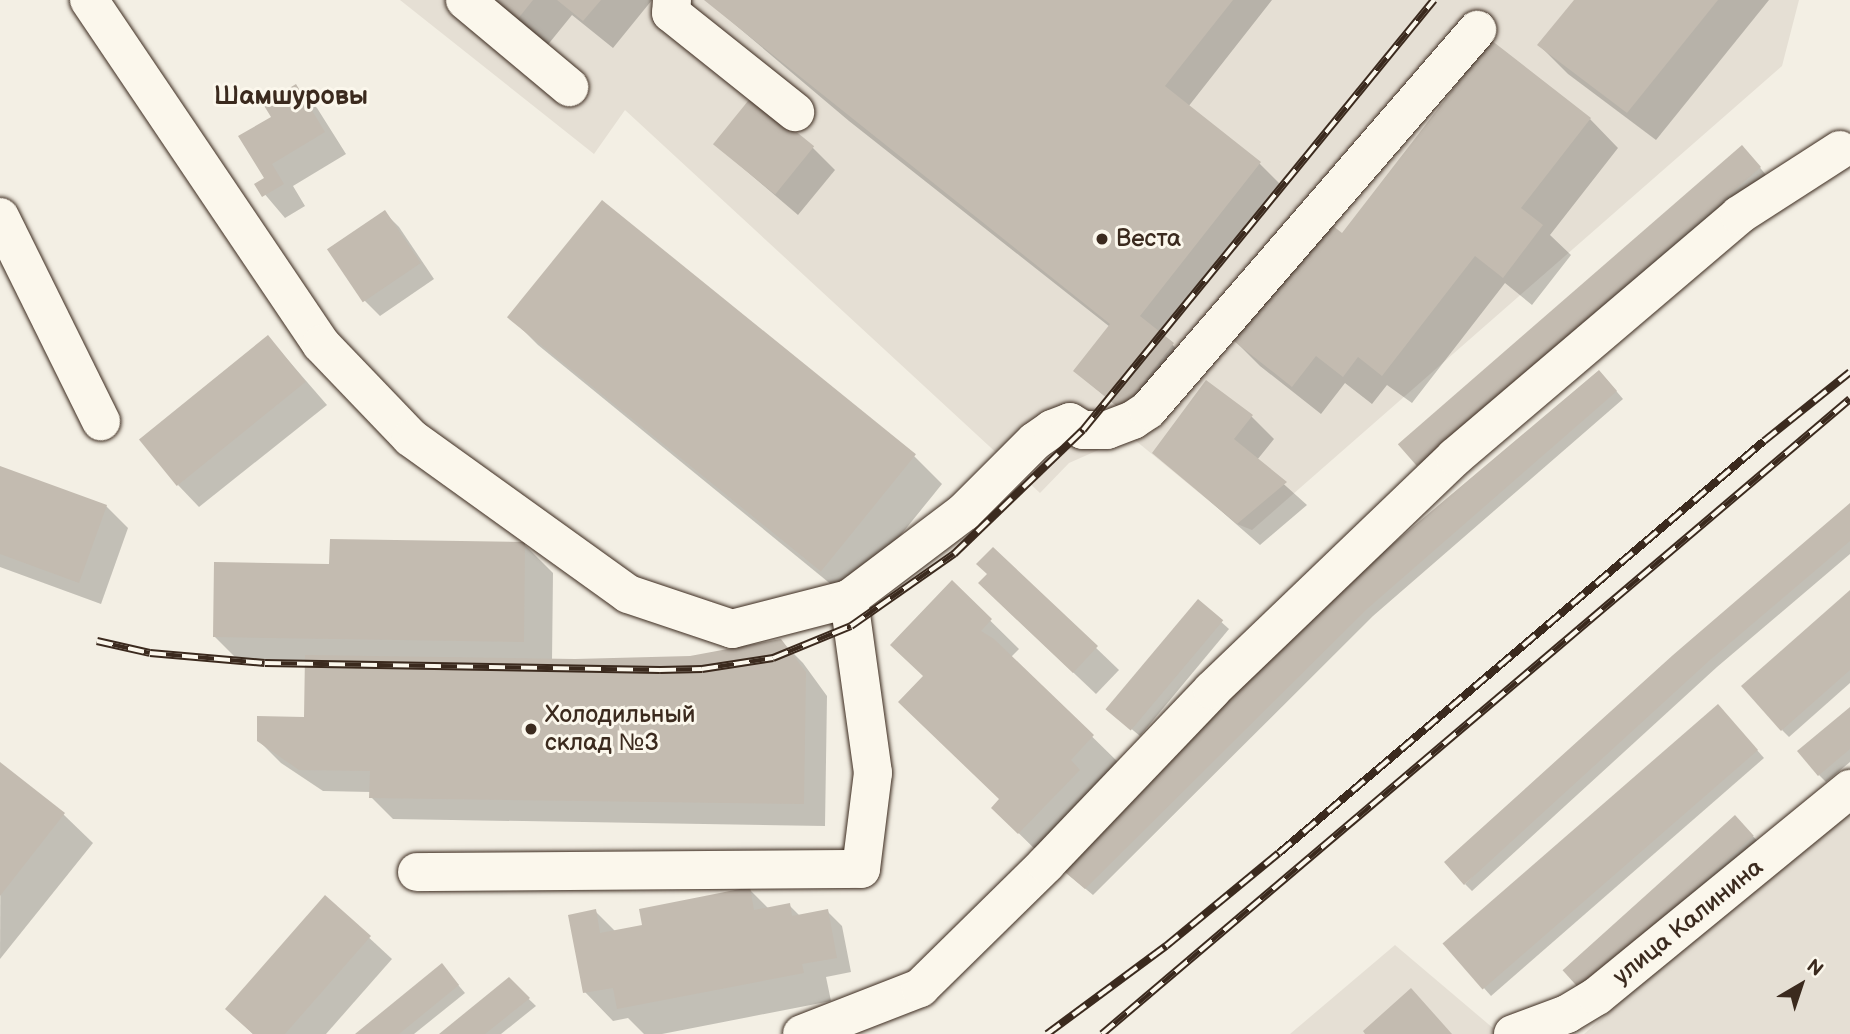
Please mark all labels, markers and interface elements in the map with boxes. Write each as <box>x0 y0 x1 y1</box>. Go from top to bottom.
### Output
district label: Шамшуровы <box>214 81 368 113</box>
place label: Веста <box>1116 225 1181 253</box>
marker: Веста <box>1094 231 1110 247</box>
place label: Холодильный склад №3 <box>545 701 695 757</box>
marker: Холодильный склад №3 <box>523 721 539 737</box>
street label: улица Калинина <box>1607 853 1769 991</box>
north arrow <box>1766 950 1836 1020</box>
text: N <box>1802 955 1827 982</box>

